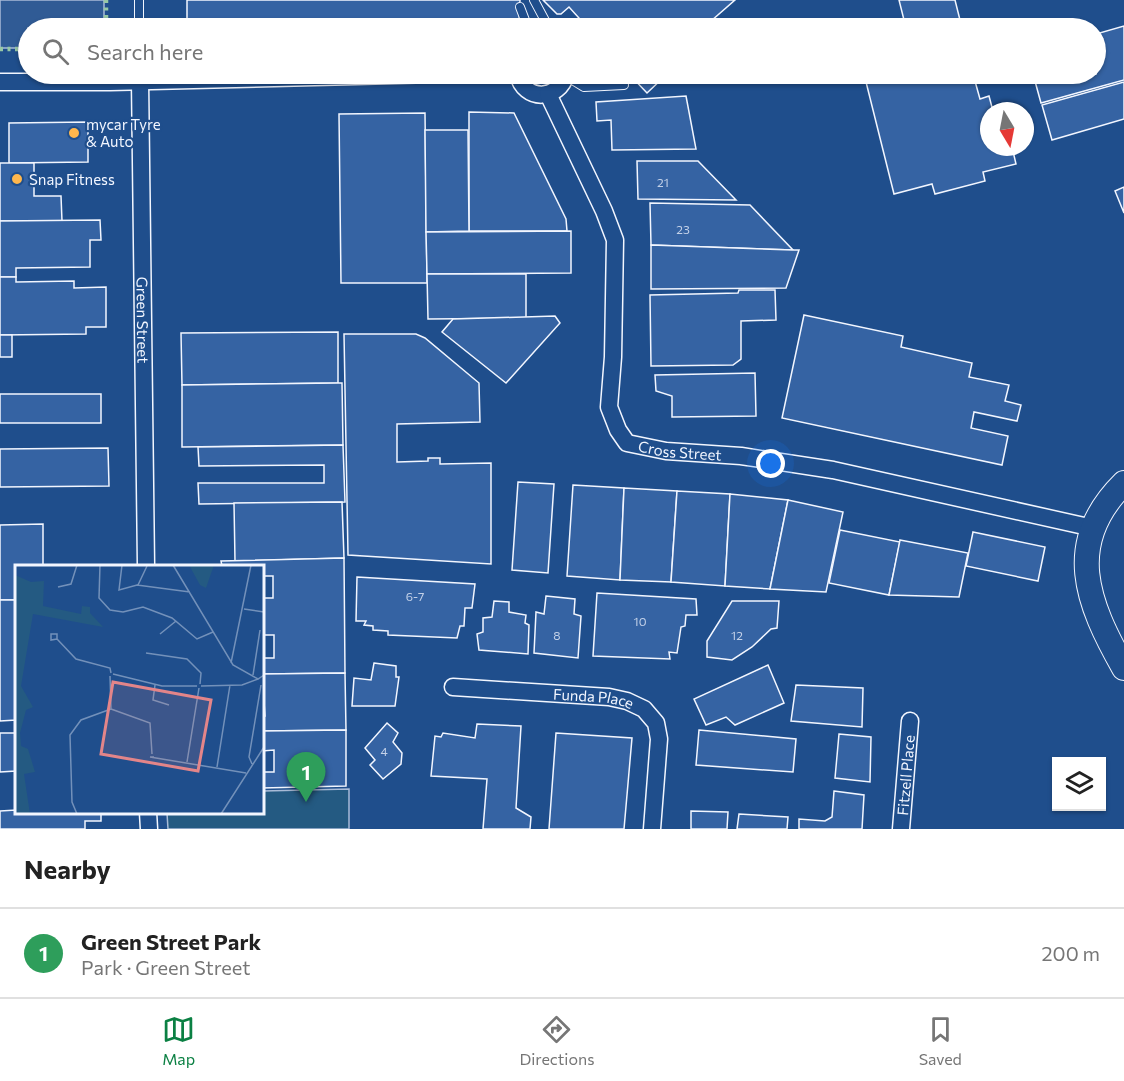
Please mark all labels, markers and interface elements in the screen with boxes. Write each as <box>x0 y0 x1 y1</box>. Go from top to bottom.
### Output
search box <box>18 18 1106 84</box>
icon: search <box>39 35 72 68</box>
text: Search here <box>87 38 203 65</box>
north arrow <box>980 102 1034 156</box>
place label: mycar Tyre & Auto <box>86 115 161 150</box>
marker: mycar Tyre & Auto <box>67 126 81 140</box>
place label: Snap Fitness <box>29 170 115 188</box>
marker: Snap Fitness <box>10 172 24 186</box>
house number: 21 <box>657 175 669 189</box>
house number: 23 <box>676 222 690 236</box>
street label: Green Street <box>133 277 152 363</box>
street label: Cross Street <box>637 437 722 464</box>
your location <box>756 449 785 478</box>
inset map <box>15 565 264 814</box>
house number: 6-7 <box>406 589 424 603</box>
house number: 10 <box>634 614 647 628</box>
house number: 8 <box>553 628 561 642</box>
house number: 12 <box>731 628 743 642</box>
street label: Funda Place <box>553 684 637 712</box>
street label: Fitzell Place <box>893 734 918 816</box>
house number: 4 <box>380 744 388 758</box>
pin: 1 <box>286 752 326 802</box>
map controls <box>1052 757 1106 811</box>
button: layers <box>1052 757 1106 811</box>
text: Nearby <box>24 853 111 884</box>
text: Green Street Park <box>81 928 261 955</box>
text: 1 <box>39 941 48 965</box>
text: 200 m <box>1042 941 1100 965</box>
text: Park · Green Street <box>81 955 250 979</box>
tab: Map <box>162 1013 195 1068</box>
tab: Directions <box>519 1013 594 1068</box>
tab: Saved <box>919 1013 962 1068</box>

